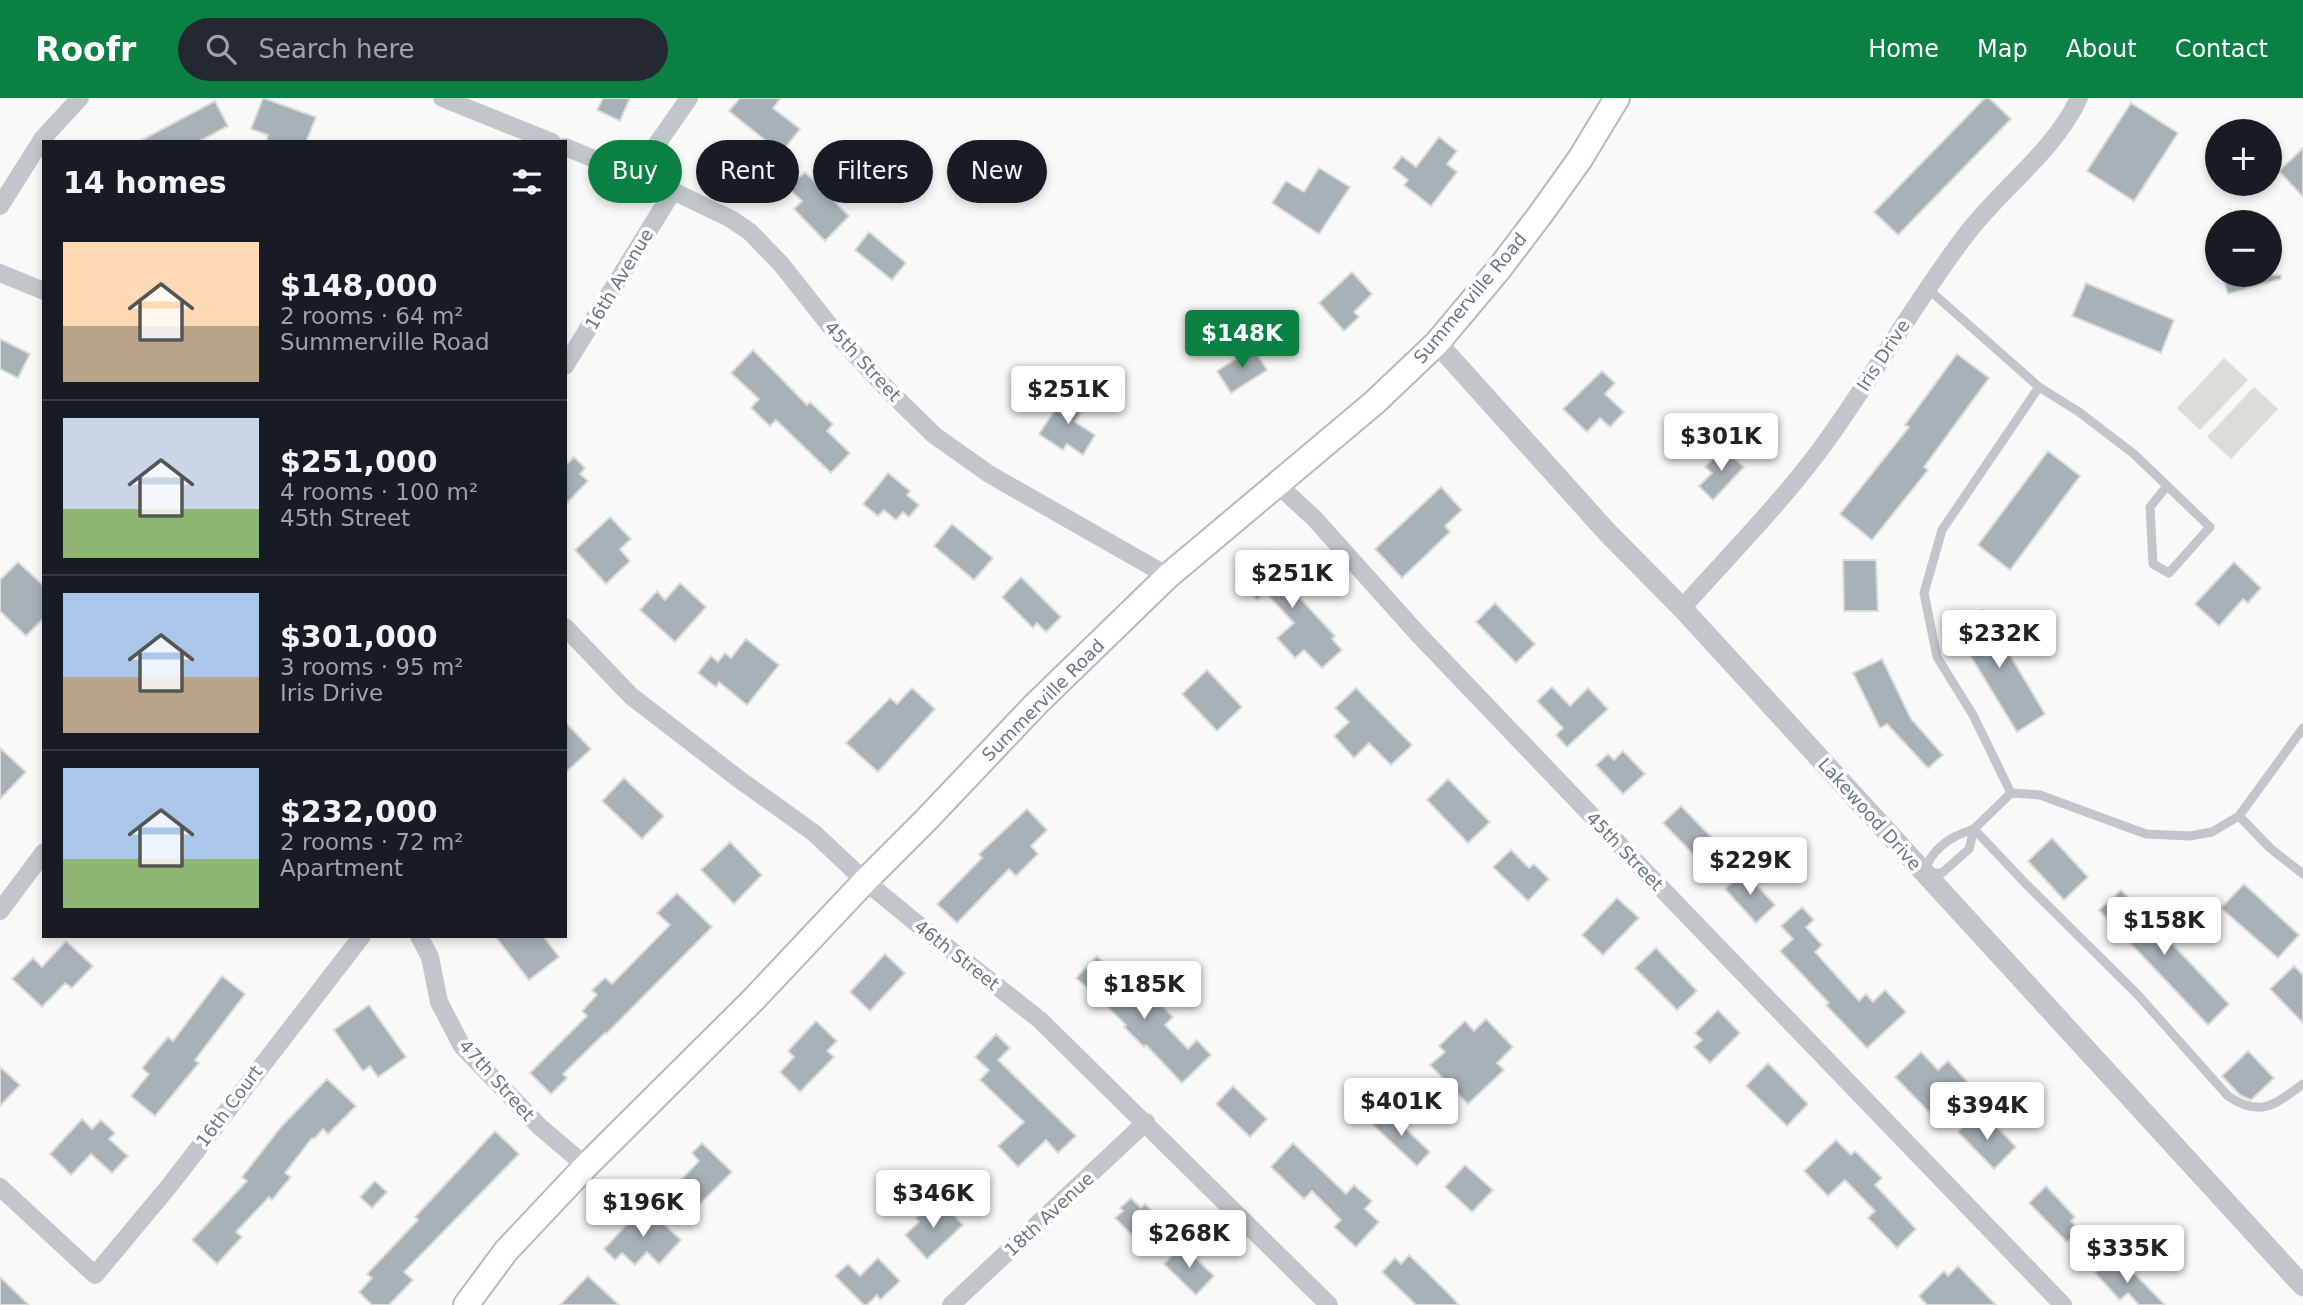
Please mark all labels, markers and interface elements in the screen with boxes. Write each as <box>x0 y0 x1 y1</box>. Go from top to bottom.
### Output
search box <box>178 18 668 81</box>
text: Roofr <box>35 30 136 69</box>
icon: search <box>202 30 240 68</box>
text: Search here <box>258 34 415 64</box>
text: Home <box>1868 35 1939 63</box>
text: Map <box>1977 35 2028 63</box>
text: About <box>2066 35 2137 63</box>
text: Contact <box>2175 35 2268 63</box>
map controls <box>2205 119 2282 287</box>
button: + <box>2205 119 2282 196</box>
chip: Buy <box>588 140 682 203</box>
chip: Rent <box>696 140 799 203</box>
chip: Filters <box>813 140 933 203</box>
chip: New <box>947 140 1047 203</box>
icon: filters <box>508 163 546 201</box>
text: 14 homes <box>63 165 227 200</box>
button: − <box>2205 210 2282 287</box>
street label: 16th Avenue <box>581 225 657 333</box>
street label: Summerville Road <box>1409 228 1531 368</box>
text: $148,000 <box>280 268 438 303</box>
icon: home <box>119 270 203 354</box>
text: 2 rooms · 64 m² <box>280 303 464 329</box>
pin: $148K <box>1193 310 1291 370</box>
street label: Iris Drive <box>1852 315 1914 395</box>
street label: 45th Street <box>821 317 905 405</box>
text: $148K <box>1201 320 1283 346</box>
text: Summerville Road <box>280 329 490 355</box>
pin: $251K <box>1019 366 1117 426</box>
text: $251K <box>1027 376 1109 402</box>
pin: $301K <box>1672 414 1770 473</box>
text: $301K <box>1680 423 1762 449</box>
text: $251,000 <box>280 444 438 479</box>
icon: home <box>119 446 203 530</box>
text: 4 rooms · 100 m² <box>280 479 478 505</box>
text: 45th Street <box>280 505 410 531</box>
pin: $251K <box>1243 550 1341 610</box>
text: $251K <box>1251 560 1333 586</box>
pin: $232K <box>1950 610 2048 670</box>
text: $301,000 <box>280 619 438 654</box>
text: $232K <box>1958 620 2040 646</box>
icon: home <box>119 621 203 705</box>
street label: Summerville Road <box>978 635 1108 765</box>
text: 3 rooms · 95 m² <box>280 654 464 680</box>
text: Iris Drive <box>280 680 383 706</box>
street label: Lakewood Drive <box>1814 754 1926 874</box>
text: $232,000 <box>280 794 438 829</box>
icon: home <box>119 796 203 880</box>
street label: 45th Street <box>1582 807 1668 895</box>
text: 2 rooms · 72 m² <box>280 829 464 855</box>
pin: $229K <box>1701 838 1799 897</box>
text: $229K <box>1709 847 1791 873</box>
text: Apartment <box>280 855 403 881</box>
pin: $158K <box>2115 898 2213 957</box>
text: $158K <box>2123 907 2205 933</box>
street label: 46th Street <box>910 915 1004 995</box>
pin: $185K <box>1095 962 1193 1021</box>
text: $185K <box>1103 971 1185 997</box>
street label: 47th Street <box>455 1035 539 1125</box>
street label: 16th Court <box>192 1061 266 1151</box>
pin: $401K <box>1352 1079 1450 1138</box>
pin: $394K <box>1938 1082 2036 1142</box>
text: $401K <box>1360 1088 1442 1114</box>
text: $394K <box>1946 1092 2028 1118</box>
street label: 18th Avenue <box>1000 1167 1098 1261</box>
pin: $346K <box>884 1170 982 1230</box>
pin: $196K <box>594 1180 692 1239</box>
text: $346K <box>892 1180 974 1206</box>
text: $196K <box>602 1189 684 1215</box>
pin: $268K <box>1140 1210 1238 1270</box>
text: $268K <box>1148 1220 1230 1246</box>
pin: $335K <box>2078 1226 2176 1285</box>
text: $335K <box>2086 1235 2168 1261</box>

